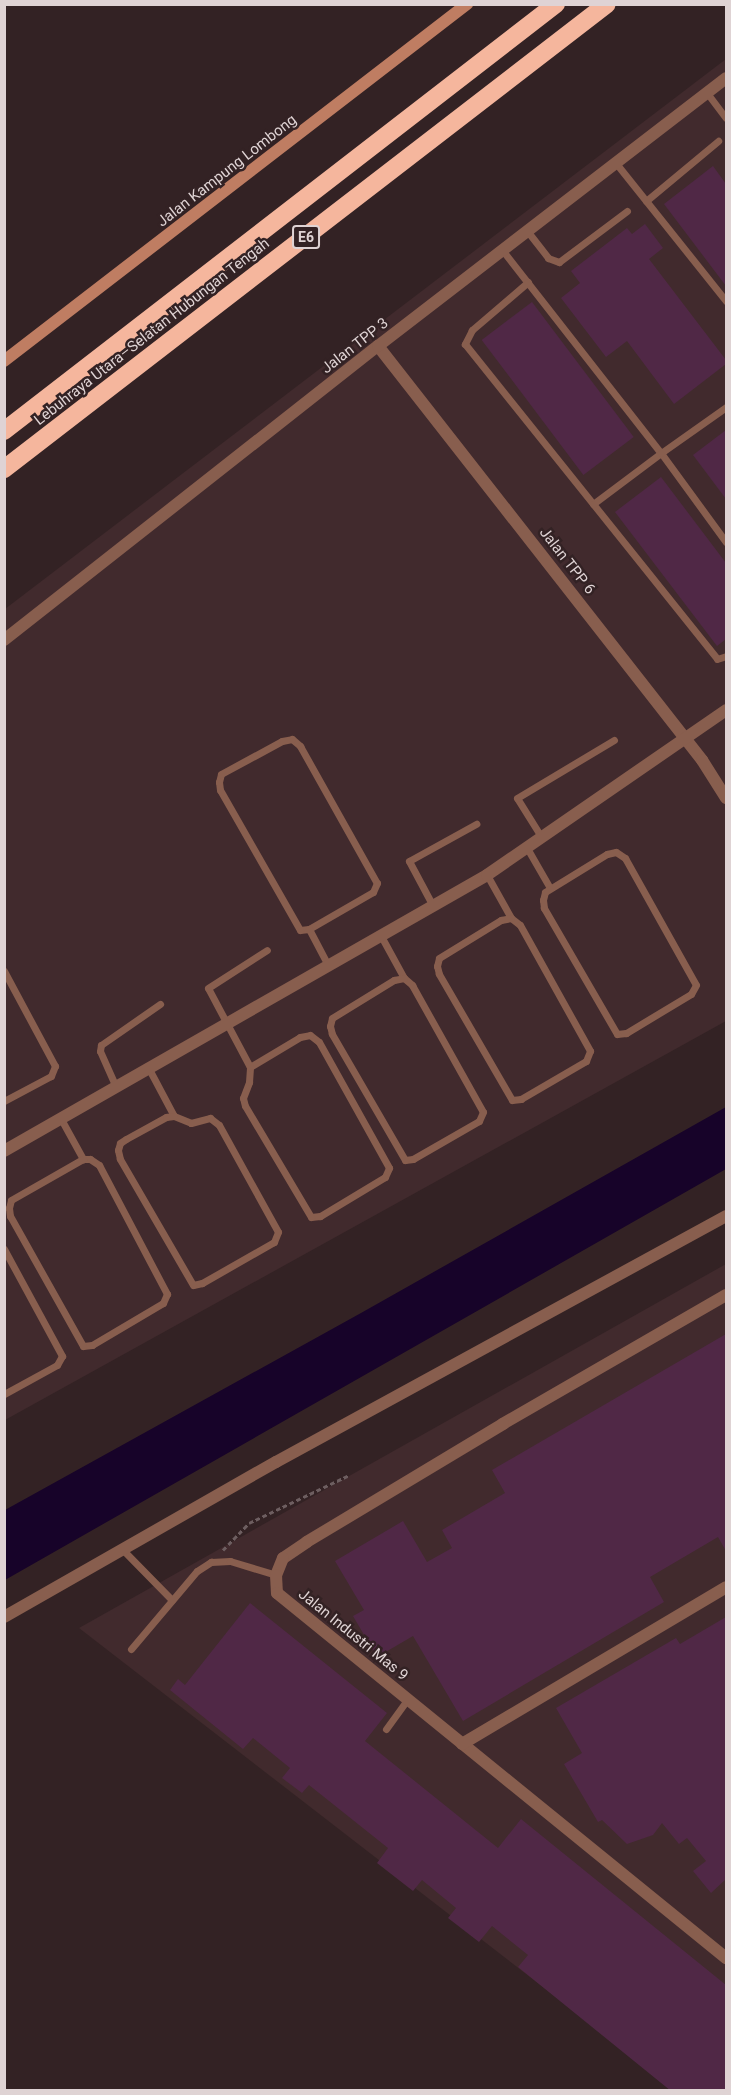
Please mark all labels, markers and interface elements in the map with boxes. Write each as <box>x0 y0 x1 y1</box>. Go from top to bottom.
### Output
street label: Jalan Kampung Lombong <box>154 111 300 231</box>
road number: E6 <box>291 226 321 248</box>
street label: Lebuhraya Utara–Selatan Hubungan Tengah <box>31 234 273 430</box>
street label: Jalan TPP 3 <box>318 314 392 378</box>
street label: Jalan TPP 6 <box>535 524 599 598</box>
street label: Jalan Industri Mas 9 <box>295 1585 411 1685</box>

